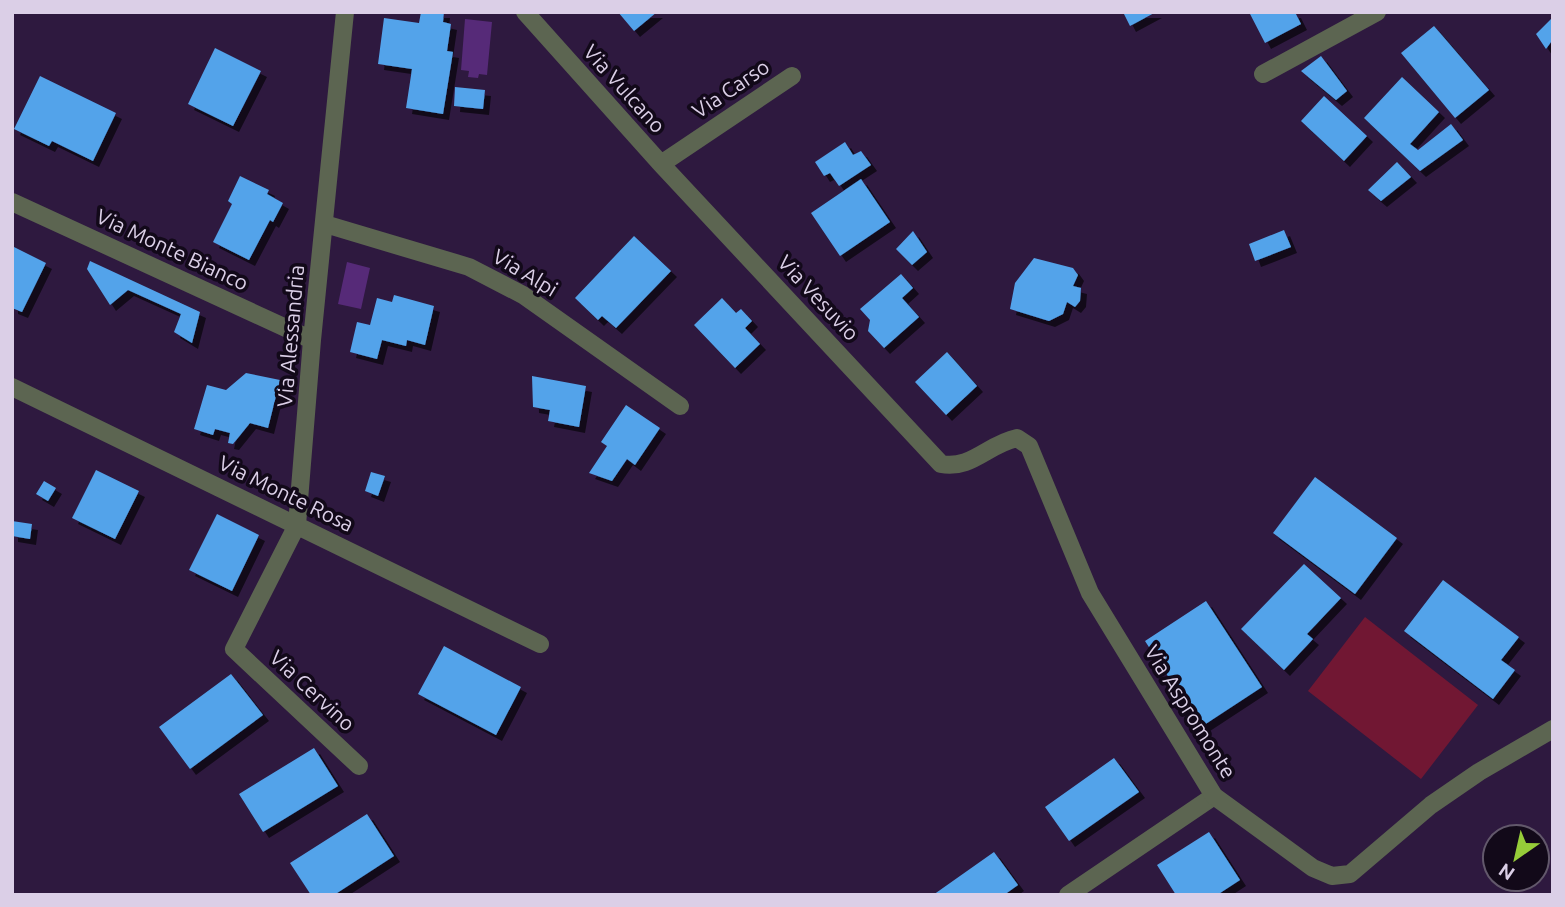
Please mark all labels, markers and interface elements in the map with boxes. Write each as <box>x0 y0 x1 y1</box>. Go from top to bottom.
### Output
street label: Via Vulcano <box>579 39 670 137</box>
street label: Via Carso <box>687 54 774 123</box>
street label: Via Monte Bianco <box>93 203 252 295</box>
street label: Via Alpi <box>489 244 562 301</box>
street label: Via Vesuvio <box>773 250 864 345</box>
street label: Via Alessandria <box>272 264 308 408</box>
street label: Via Monte Rosa <box>215 450 358 536</box>
street label: Via Aspromonte <box>1140 640 1241 782</box>
street label: Via Cervino <box>265 645 360 736</box>
north arrow <box>1481 823 1551 893</box>
text: N <box>1494 859 1519 885</box>

